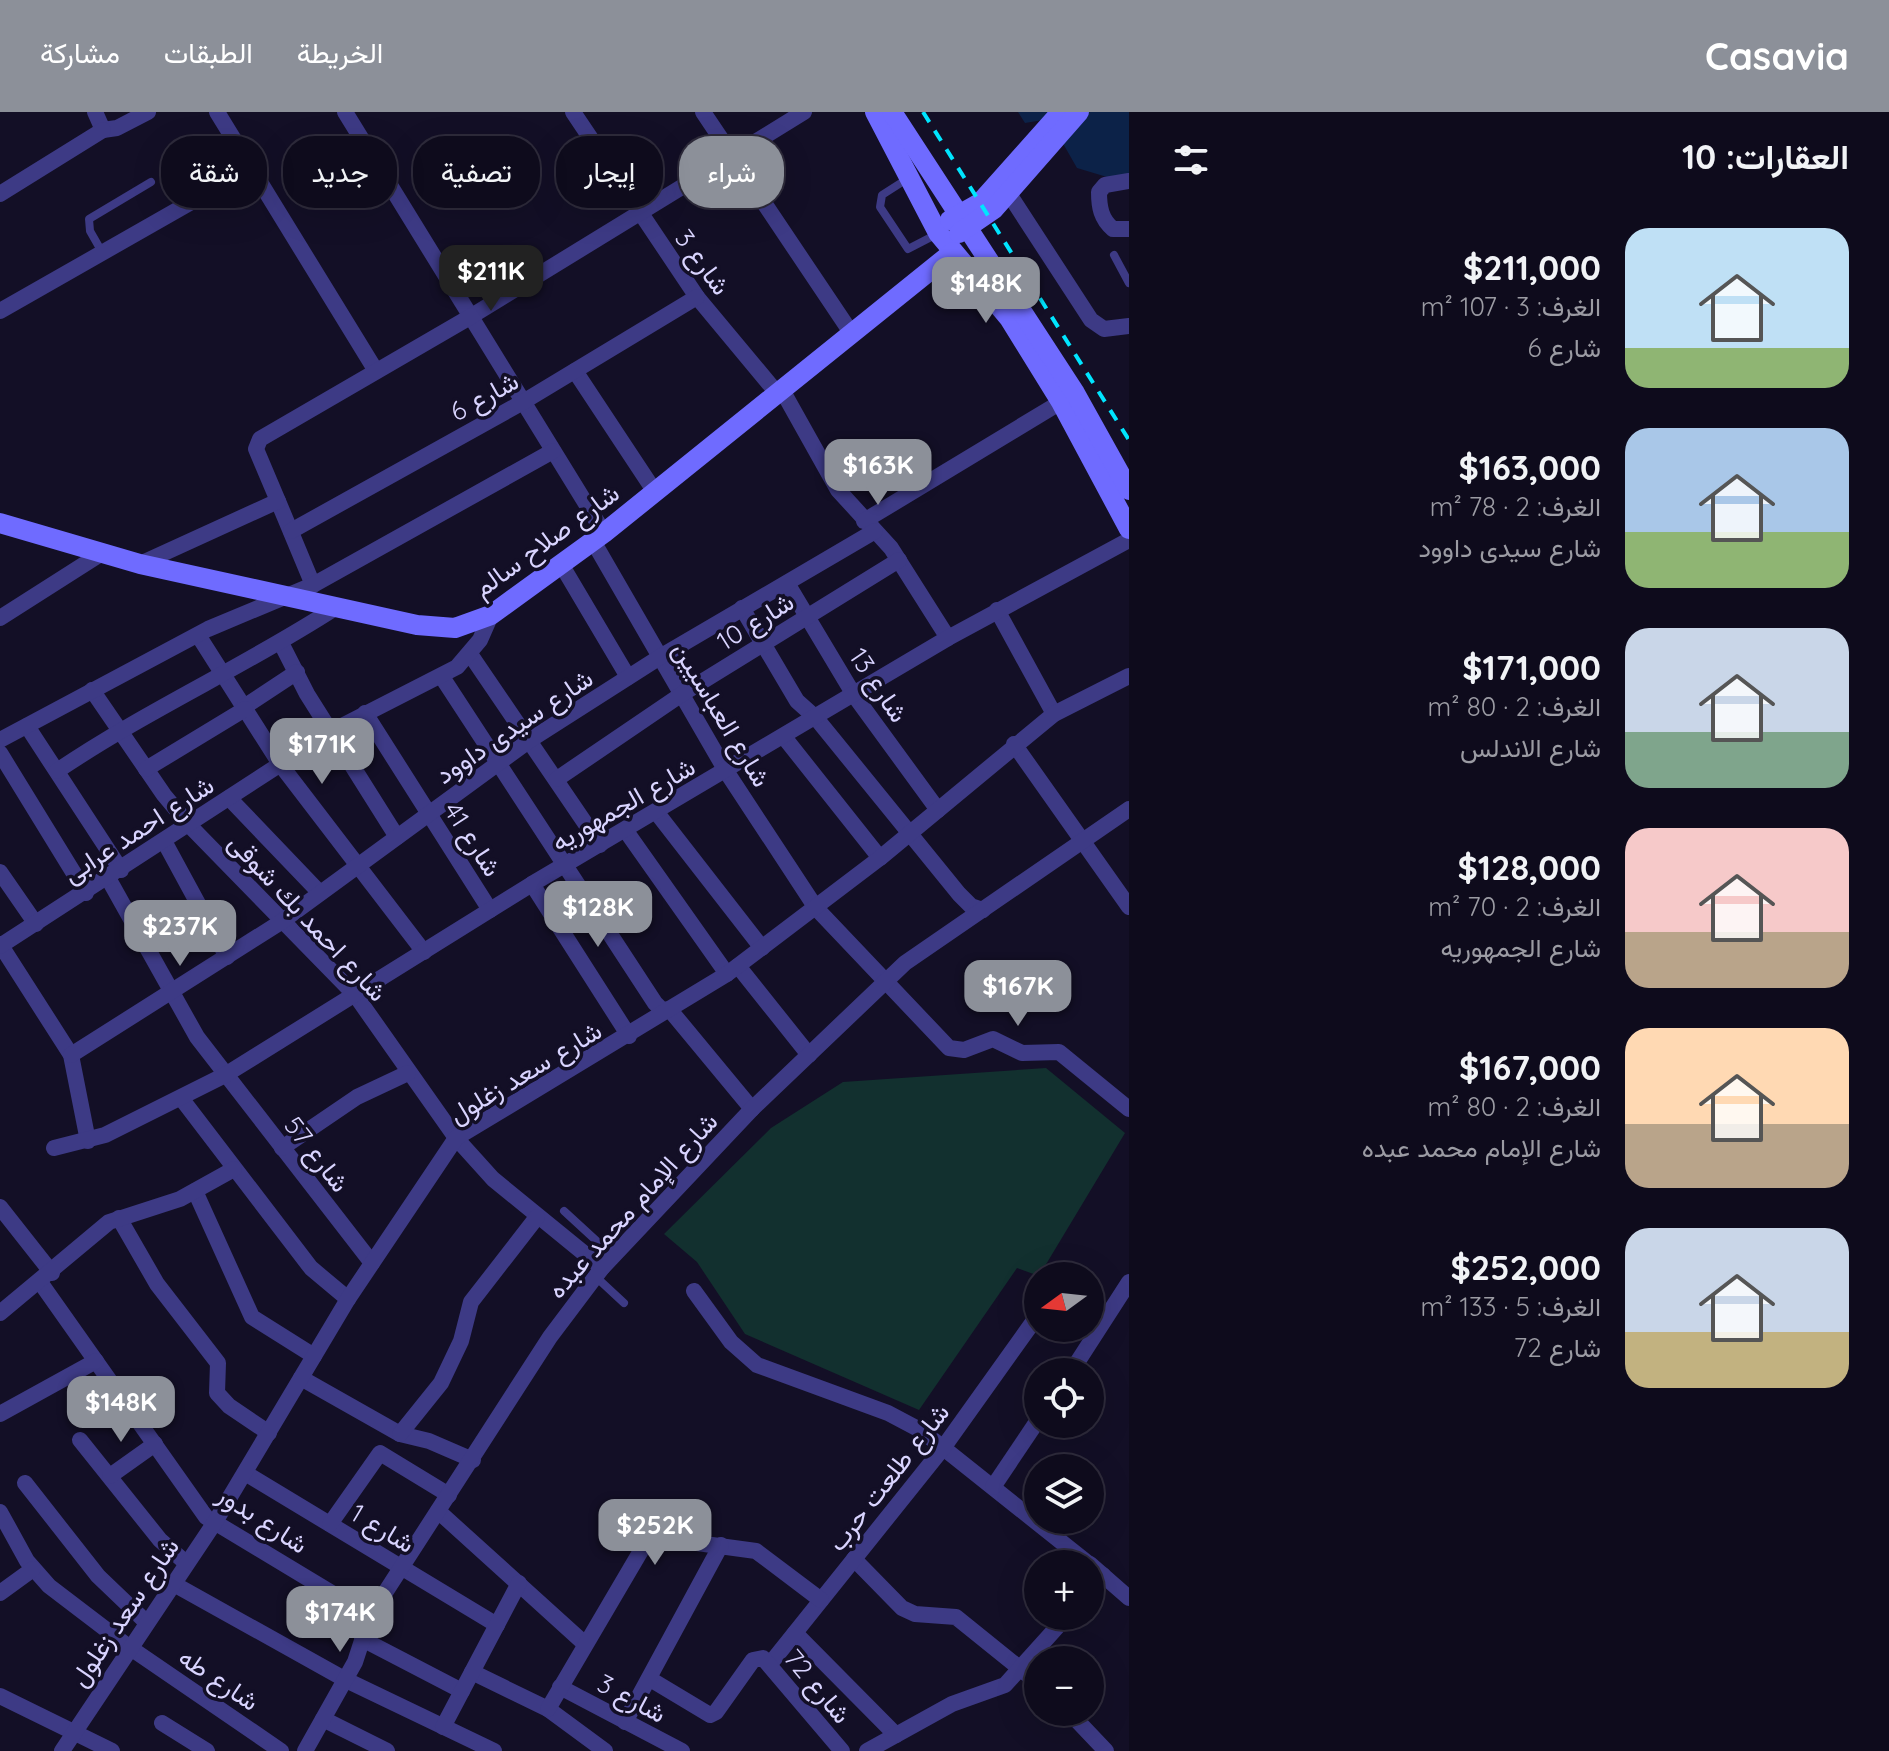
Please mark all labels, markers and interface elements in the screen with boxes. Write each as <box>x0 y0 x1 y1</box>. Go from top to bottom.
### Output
text: Casavia <box>1705 32 1849 80</box>
text: مشاركة <box>40 35 120 70</box>
text: الطبقات <box>164 35 253 70</box>
text: الخريطة <box>297 35 383 70</box>
text: العقارات: 10 <box>1682 135 1849 178</box>
chip: شقة <box>161 136 267 208</box>
chip: جديد <box>283 136 397 208</box>
chip: تصفية <box>413 136 540 208</box>
chip: إيجار <box>556 136 663 208</box>
chip: شراء <box>679 136 784 208</box>
icon: filters <box>1169 138 1213 182</box>
street label: شارع 3 <box>667 223 738 302</box>
pin: $211K <box>435 245 547 313</box>
text: $211,000 <box>1463 246 1601 289</box>
text: $211K <box>457 254 525 287</box>
pin: $148K <box>930 257 1042 325</box>
icon: home <box>1689 260 1785 356</box>
text: $148K <box>950 266 1022 299</box>
text: الغرف: 3 · 107 m² <box>1421 290 1601 323</box>
text: شارع 6 <box>1528 331 1601 364</box>
street label: شارع 6 <box>444 364 525 430</box>
pin: $163K <box>822 439 934 507</box>
text: $163,000 <box>1458 446 1601 489</box>
text: $163K <box>842 448 914 481</box>
icon: home <box>1689 460 1785 556</box>
street label: شارع صلاح سالم <box>466 476 627 606</box>
text: الغرف: 2 · 78 m² <box>1430 490 1601 523</box>
text: شارع سيدى داوود <box>1418 531 1601 564</box>
street label: شارع 10 <box>710 585 801 659</box>
street label: شارع العباسيين <box>664 635 778 794</box>
street label: شارع 13 <box>841 642 916 730</box>
text: $171,000 <box>1462 646 1601 689</box>
icon: home <box>1689 660 1785 756</box>
street label: شارع سيدى داوود <box>429 661 600 792</box>
text: الغرف: 2 · 80 m² <box>1428 690 1601 723</box>
pin: $171K <box>266 718 378 786</box>
text: $171K <box>288 727 356 760</box>
text: شارع الاندلس <box>1460 731 1601 764</box>
street label: شارع الجمهوريه <box>545 750 702 860</box>
street label: شارع احمد عرابى <box>56 768 221 892</box>
street label: شارع 41 <box>435 795 509 884</box>
street label: شارع احمد بك شوقى <box>220 826 394 1009</box>
text: $128,000 <box>1458 846 1601 889</box>
icon: home <box>1689 860 1785 956</box>
pin: $128K <box>542 881 654 949</box>
text: $128K <box>562 890 634 923</box>
text: الغرف: 2 · 70 m² <box>1428 890 1601 923</box>
pin: $237K <box>124 900 236 968</box>
text: $237K <box>142 909 218 942</box>
text: شارع الجمهوريه <box>1440 931 1601 964</box>
pin: $167K <box>962 960 1074 1028</box>
text: $167K <box>982 969 1054 1002</box>
street label: شارع سعد زغلول <box>443 1013 608 1132</box>
text: $167,000 <box>1459 1046 1601 1089</box>
icon: home <box>1689 1060 1785 1156</box>
text: الغرف: 2 · 80 m² <box>1428 1090 1601 1123</box>
street label: شارع الإمام محمد عبده <box>540 1105 726 1306</box>
street label: شارع 57 <box>276 1110 357 1200</box>
text: شارع الإمام محمد عبده <box>1362 1131 1601 1164</box>
text: $252,000 <box>1450 1246 1601 1289</box>
icon: home <box>1689 1260 1785 1356</box>
north arrow <box>1024 1262 1104 1342</box>
map controls <box>1024 1262 1104 1726</box>
text: الغرف: 5 · 133 m² <box>1420 1290 1601 1323</box>
text: شارع 72 <box>1514 1331 1601 1364</box>
button: locate <box>1024 1358 1104 1438</box>
pin: $148K <box>65 1376 177 1444</box>
text: $148K <box>85 1385 157 1418</box>
street label: شارع طلعت حرب <box>820 1396 958 1559</box>
button: layers <box>1024 1454 1104 1534</box>
street label: شارع بدور <box>210 1477 314 1562</box>
street label: شارع 1 <box>344 1496 421 1562</box>
pin: $252K <box>599 1499 711 1567</box>
text: $252K <box>616 1508 694 1541</box>
street label: شارع سعد زغلول <box>62 1531 188 1694</box>
button: + <box>1024 1550 1104 1630</box>
pin: $174K <box>284 1586 396 1654</box>
text: $174K <box>304 1595 376 1628</box>
street label: شارع طه <box>171 1640 265 1719</box>
street label: شارع 72 <box>776 1642 859 1731</box>
button: − <box>1024 1646 1104 1726</box>
street label: شارع 3 <box>591 1666 672 1731</box>

